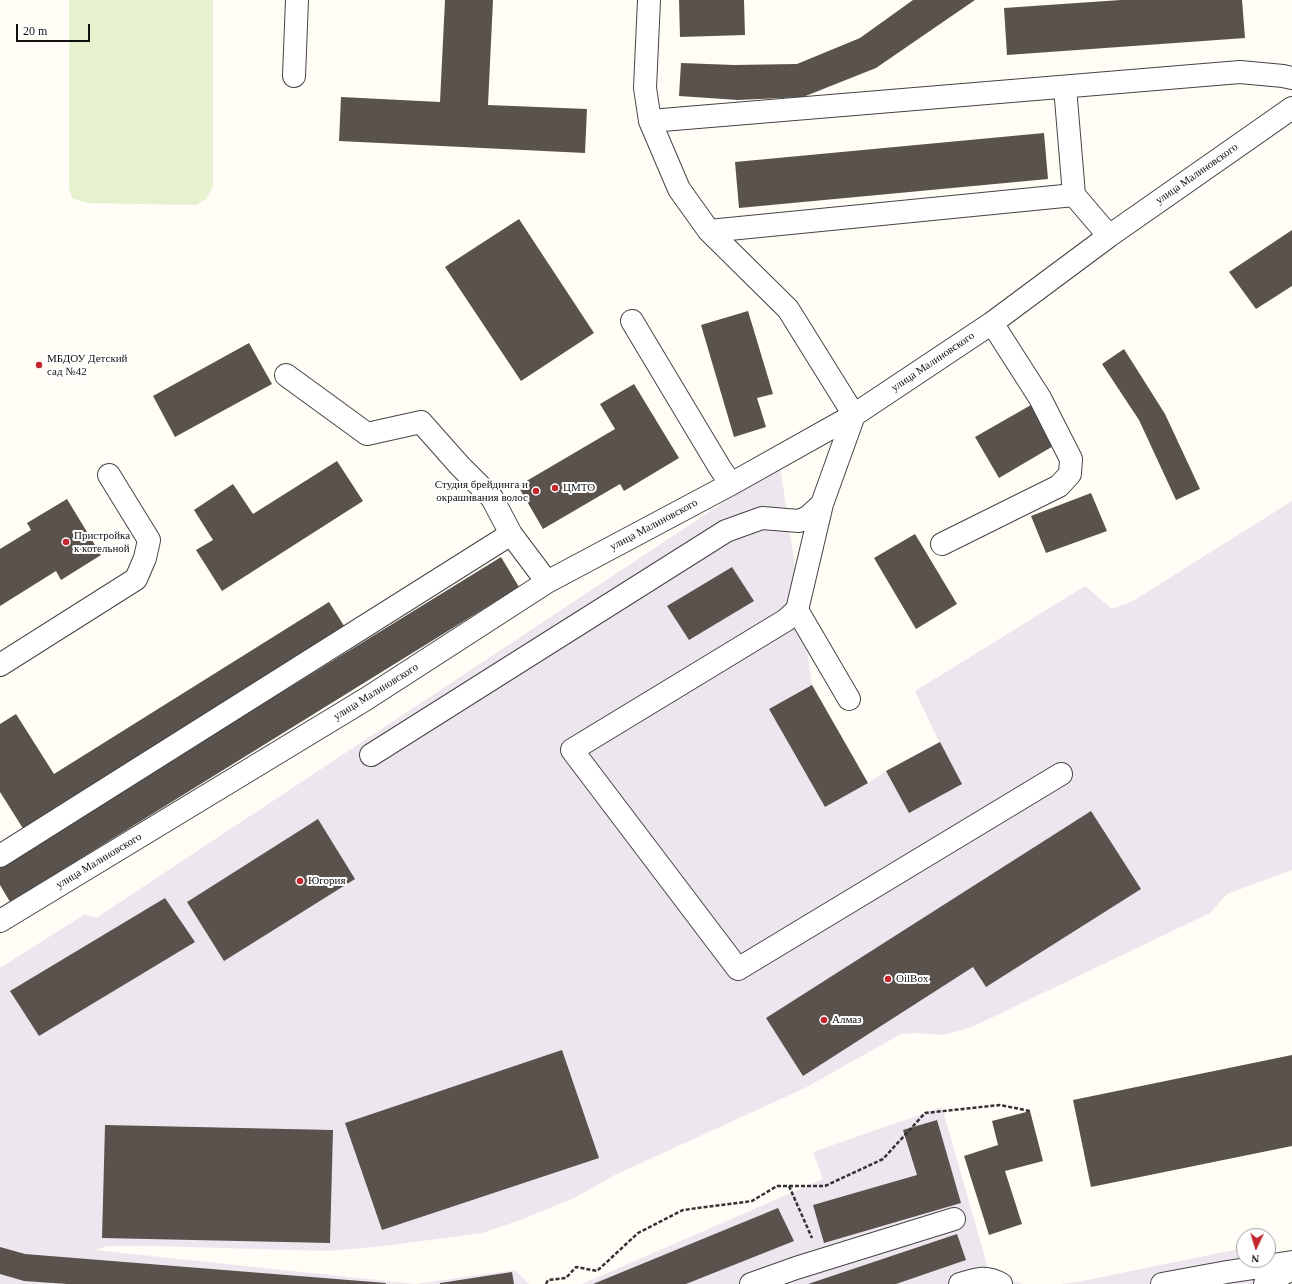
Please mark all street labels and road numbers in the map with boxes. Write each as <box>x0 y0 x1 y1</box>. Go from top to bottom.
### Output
street label: улица Малиновского <box>1153 141 1241 207</box>
street label: улица Малиновского <box>889 329 977 395</box>
street label: улица Малиновского <box>608 496 700 554</box>
street label: улица Малиновского <box>331 661 421 723</box>
street label: улица Малиновского <box>54 830 144 892</box>

